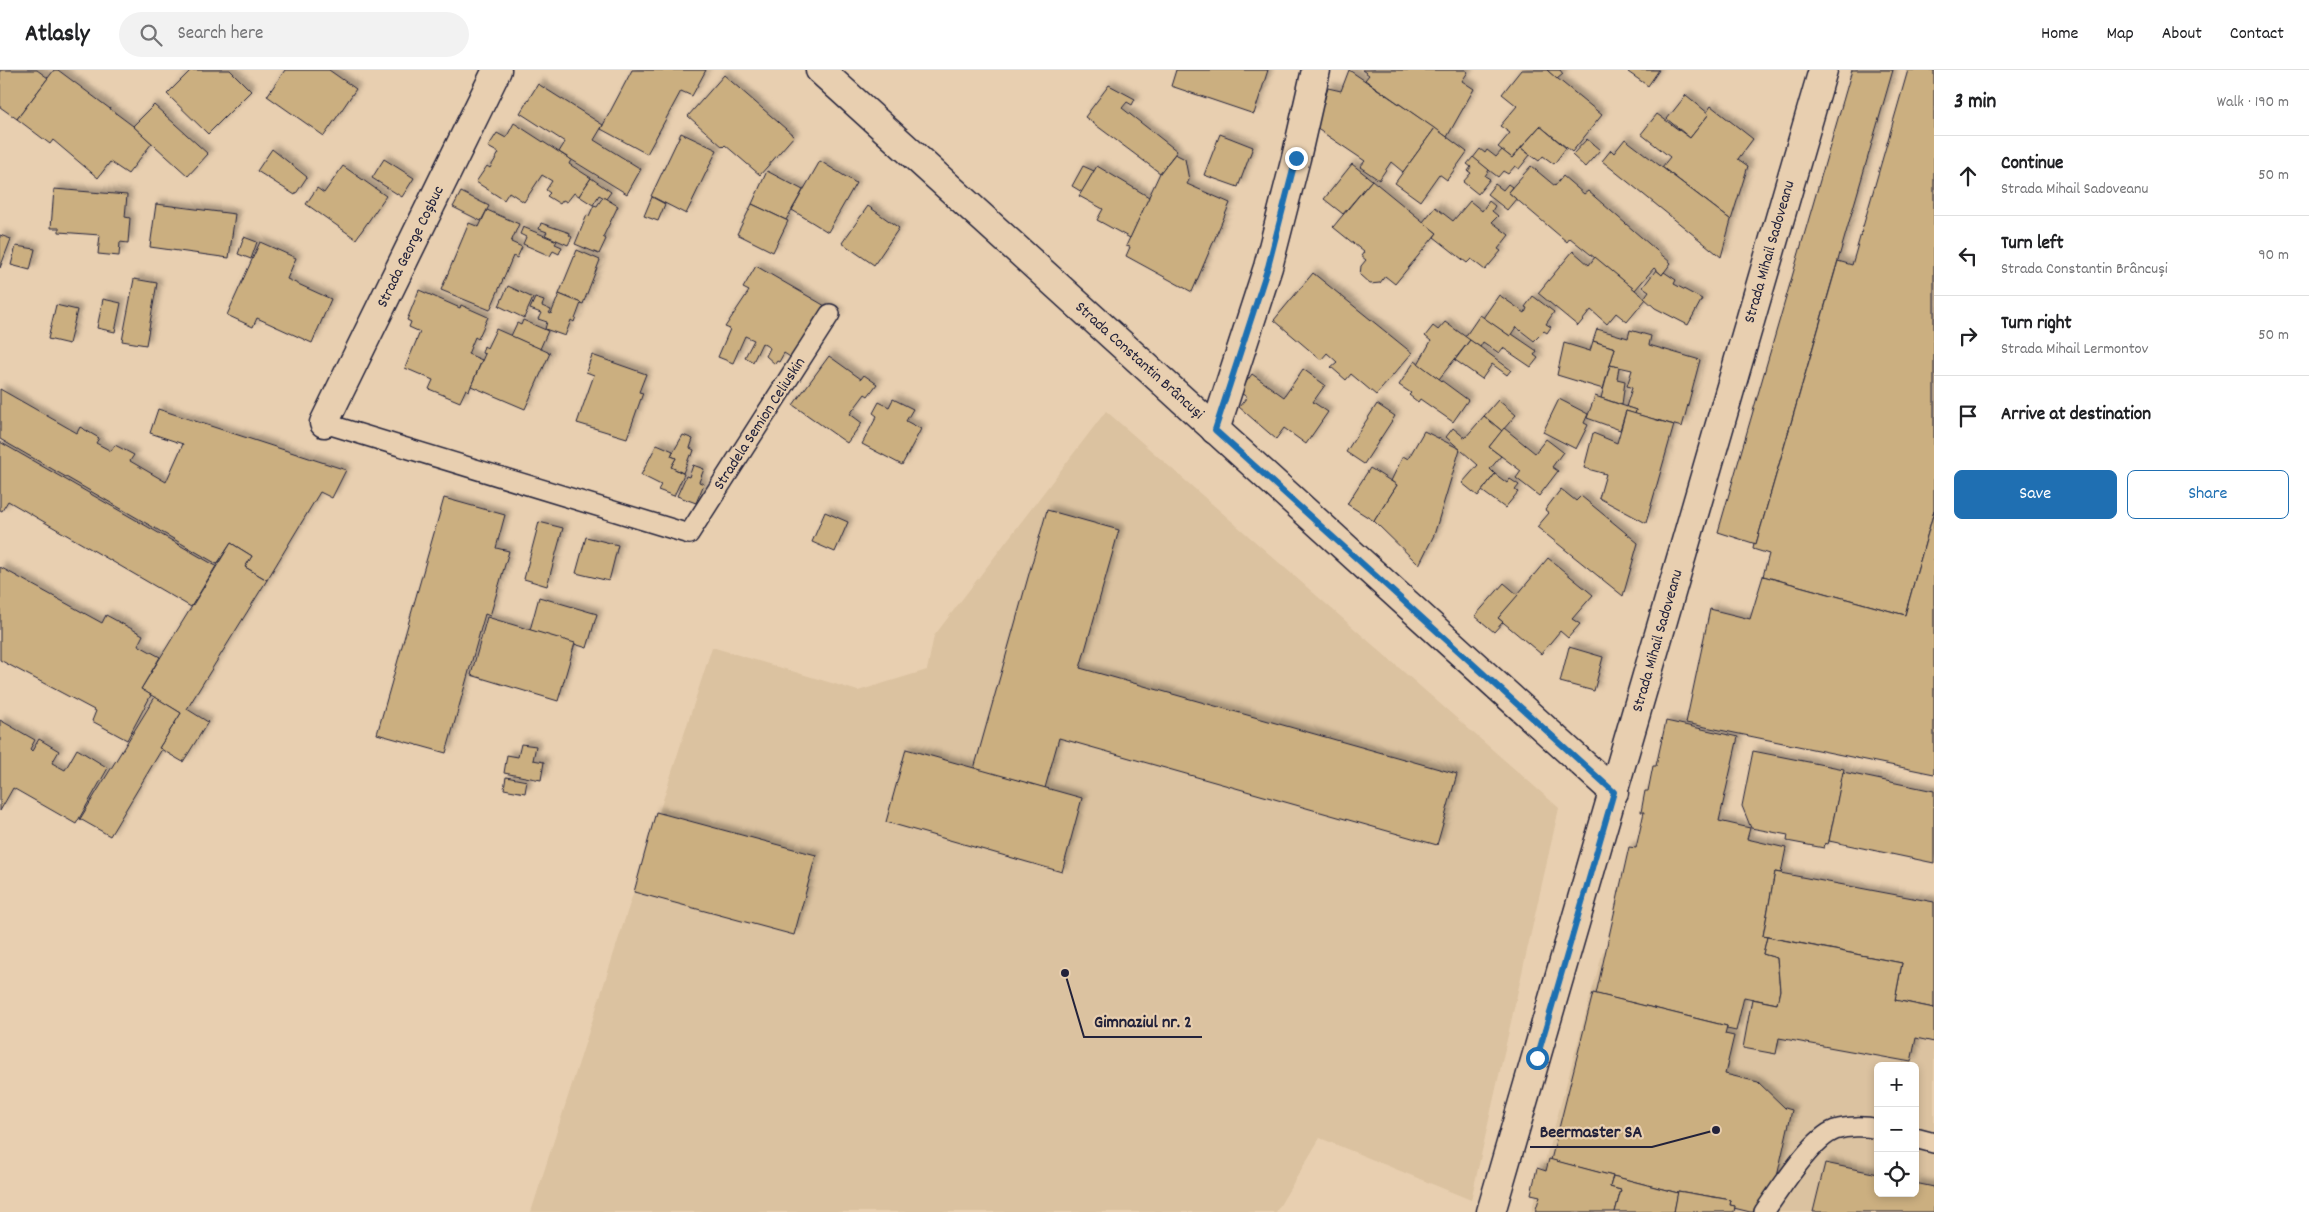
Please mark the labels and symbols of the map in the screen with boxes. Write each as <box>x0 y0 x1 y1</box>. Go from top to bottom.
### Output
route end <box>1285 147 1308 170</box>
street label: Strada Mihail Sadoveanu <box>1739 178 1801 326</box>
street label: Strada George Coșbuc <box>372 182 450 312</box>
street label: Strada Constantin Brâncuși <box>1069 297 1209 425</box>
street label: Stradela Semion Celiuskin <box>708 353 812 495</box>
street label: Strada Mihail Sadoveanu <box>1627 567 1689 715</box>
callout: Gimnaziul nr. 2 <box>1084 1004 1202 1037</box>
text: Gimnaziul nr. 2 <box>1094 1011 1192 1036</box>
route start <box>1526 1047 1549 1070</box>
callout: Beermaster SA <box>1530 1114 1652 1147</box>
text: Beermaster SA <box>1540 1121 1642 1146</box>

